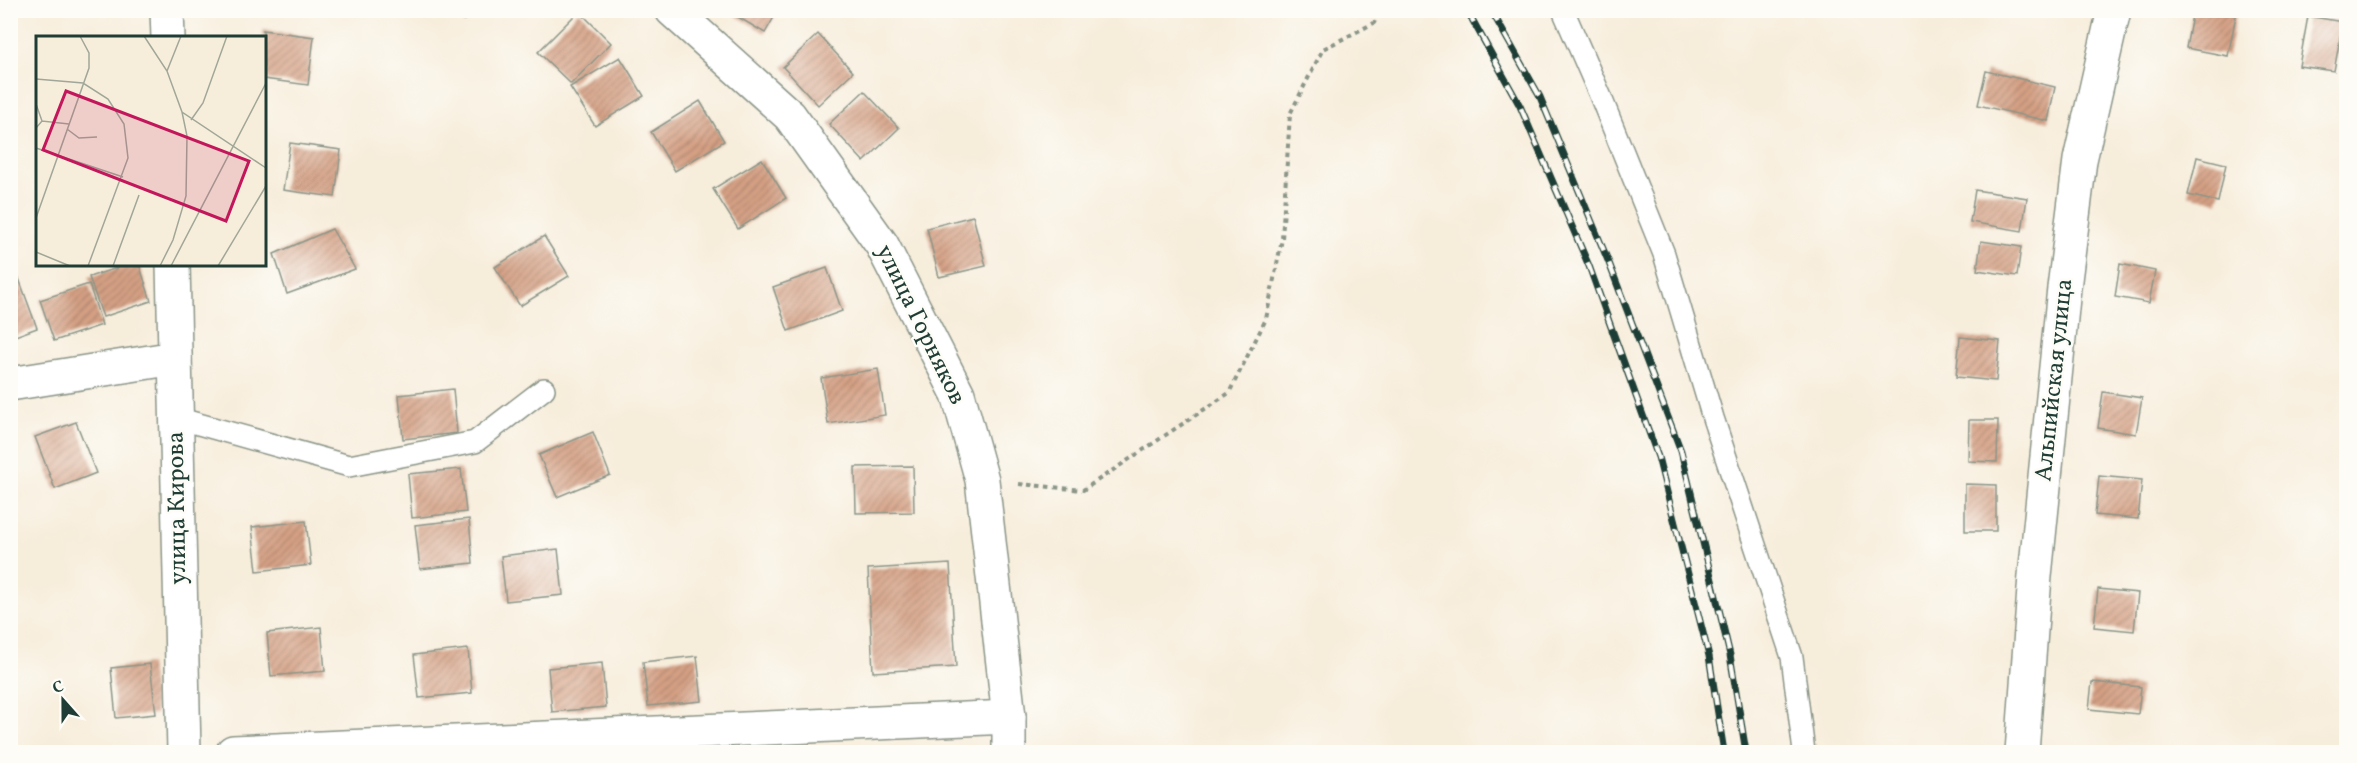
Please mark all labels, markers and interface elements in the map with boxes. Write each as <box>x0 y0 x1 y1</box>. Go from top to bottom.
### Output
inset map <box>36 36 266 266</box>
street label: улица Горняков <box>866 239 974 411</box>
street label: Альпийская улица <box>2027 277 2083 483</box>
street label: улица Кирова <box>160 431 196 585</box>
north arrow <box>33 670 93 730</box>
text: С <box>50 676 67 700</box>

